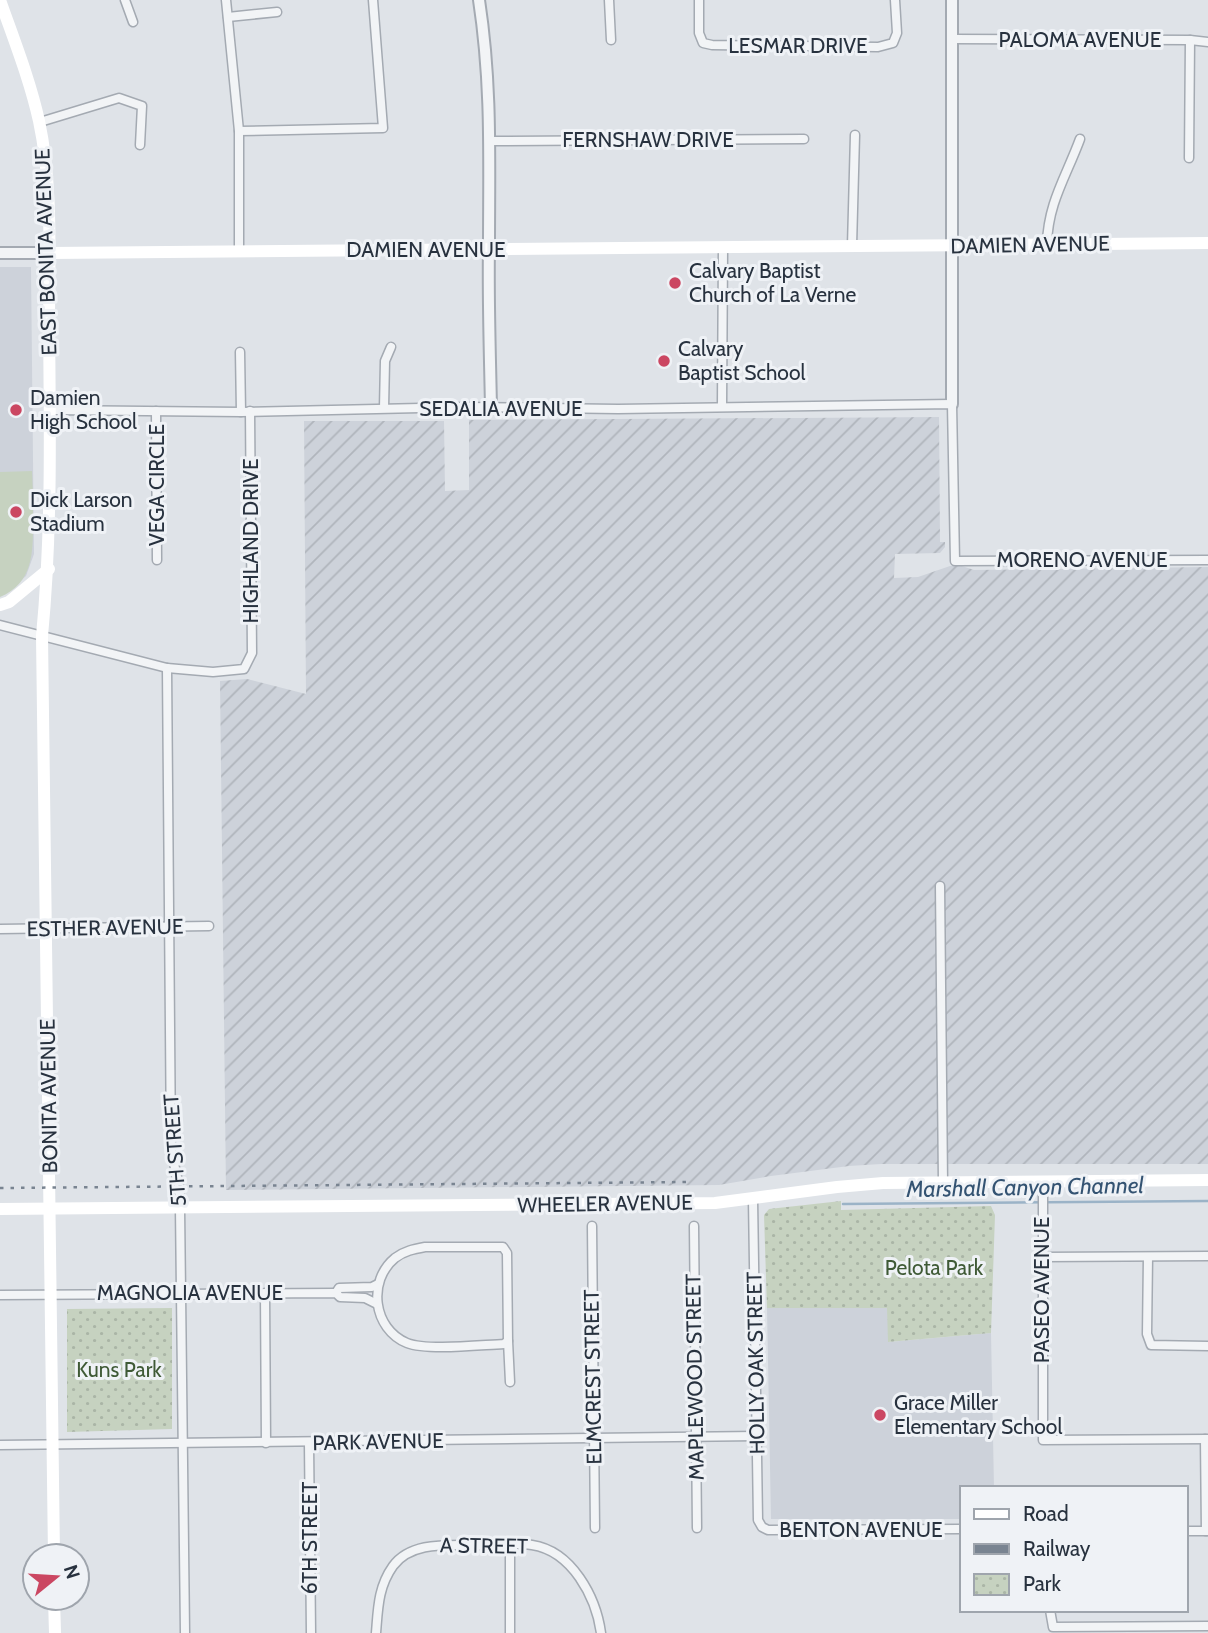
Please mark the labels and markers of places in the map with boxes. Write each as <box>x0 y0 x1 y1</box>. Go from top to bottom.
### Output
place label: Calvary Baptist Church of La Verne <box>689 258 856 307</box>
marker: Calvary Baptist Church of La Verne <box>667 275 683 291</box>
place label: Calvary Baptist School <box>678 336 805 385</box>
marker: Calvary Baptist School <box>656 353 672 369</box>
place label: Damien High School <box>30 385 137 434</box>
marker: Damien High School <box>8 402 24 418</box>
place label: Dick Larson Stadium <box>30 487 132 536</box>
marker: Dick Larson Stadium <box>8 504 24 520</box>
place label: Grace Miller Elementary School <box>894 1390 1062 1439</box>
marker: Grace Miller Elementary School <box>872 1407 888 1423</box>

